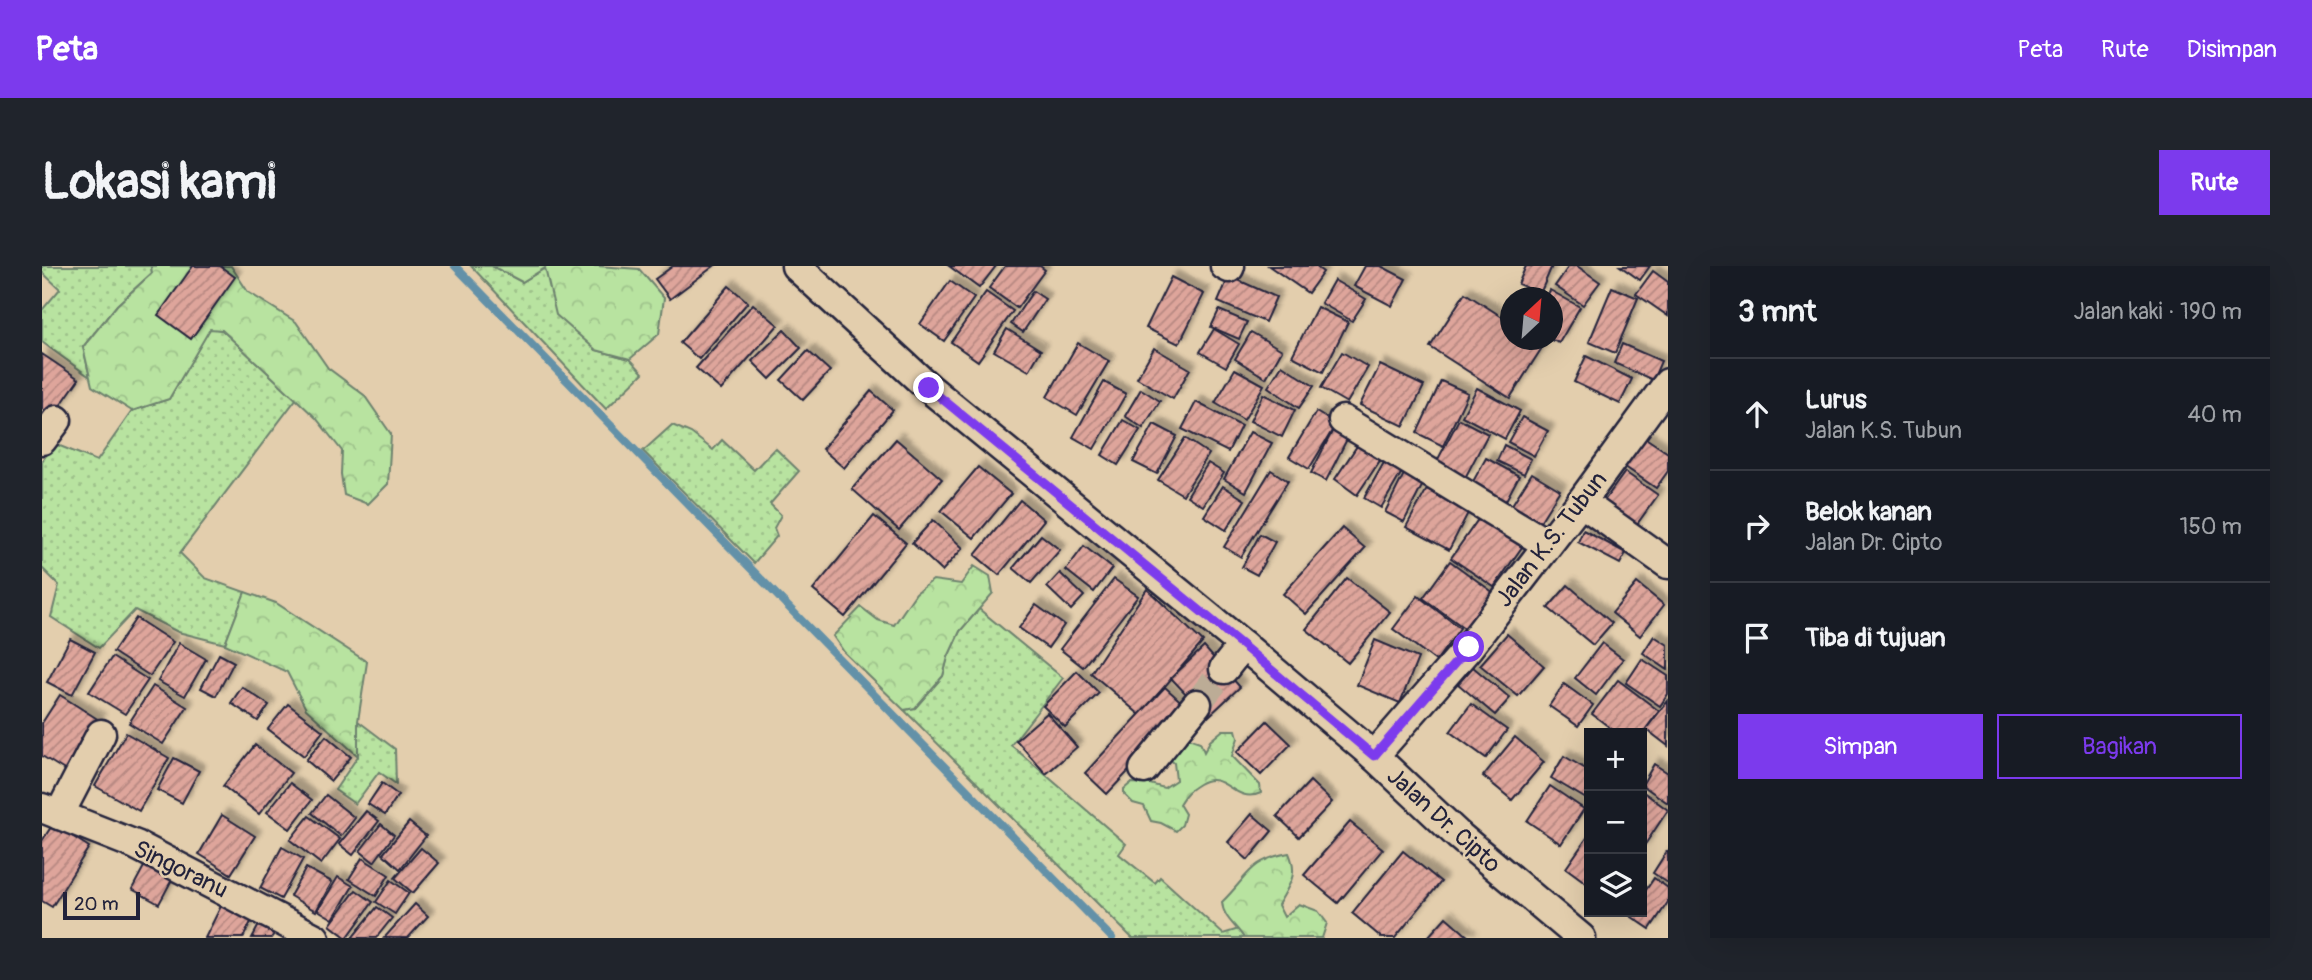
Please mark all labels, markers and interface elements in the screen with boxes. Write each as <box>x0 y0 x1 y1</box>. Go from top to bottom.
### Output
text: Peta <box>35 29 98 70</box>
text: Peta <box>2017 35 2063 64</box>
text: Rute <box>2101 35 2149 64</box>
text: Disimpan <box>2187 35 2277 64</box>
button: Rute <box>2159 150 2270 215</box>
text: Lokasi kami <box>42 152 276 213</box>
north arrow <box>1500 287 1563 350</box>
text: 3 mnt <box>1738 293 1817 330</box>
text: Jalan kaki · 190 m <box>2073 297 2242 326</box>
route end <box>913 372 944 403</box>
text: Lurus <box>1805 384 1867 416</box>
icon: ahead <box>1738 395 1776 433</box>
text: 40 m <box>2188 400 2242 429</box>
text: Jalan K.S. Tubun <box>1805 416 1962 445</box>
street label: Jalan K.S. Tubun <box>1490 466 1613 613</box>
text: Belok kanan <box>1805 496 1932 528</box>
icon: right <box>1738 507 1776 545</box>
text: 150 m <box>2179 512 2242 541</box>
text: Jalan Dr. Cipto <box>1805 528 1942 557</box>
icon: arrive <box>1738 619 1776 657</box>
text: Tiba di tujuan <box>1805 622 1946 654</box>
route start <box>1453 631 1484 662</box>
button: Simpan <box>1738 714 1983 779</box>
button: Bagikan <box>1997 714 2242 779</box>
map controls <box>1584 728 1647 917</box>
button: + <box>1584 728 1647 791</box>
street label: Jalan Dr. Cipto <box>1381 762 1507 879</box>
button: − <box>1584 791 1647 854</box>
street label: Singoranu <box>129 834 233 905</box>
button: layers <box>1584 854 1647 917</box>
scale bar <box>63 889 140 921</box>
text: 20 m <box>74 892 119 916</box>

